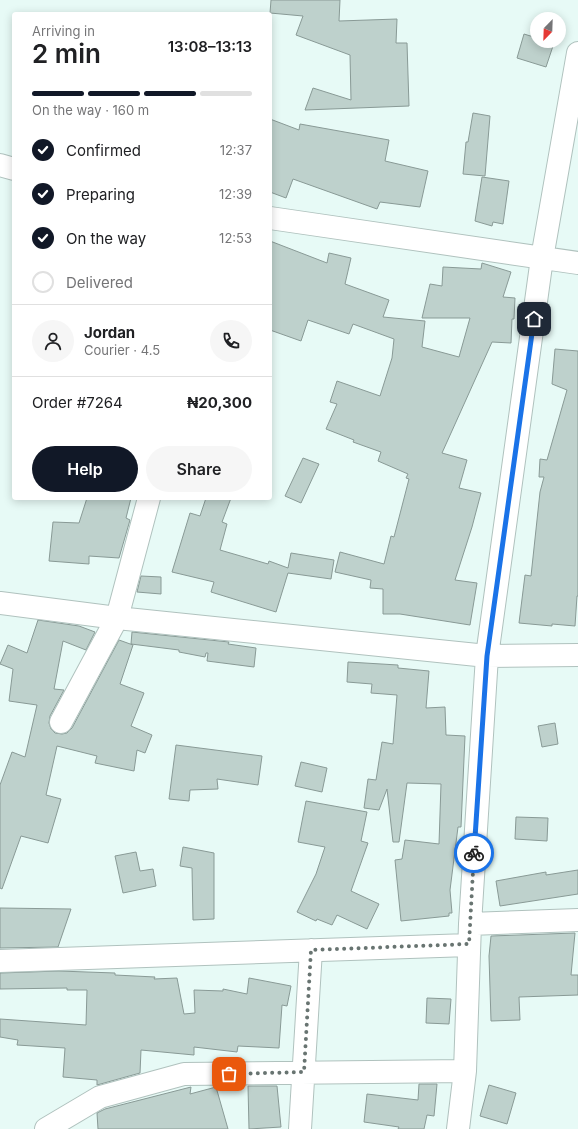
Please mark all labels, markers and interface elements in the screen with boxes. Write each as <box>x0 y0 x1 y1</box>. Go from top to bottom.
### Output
north arrow <box>530 12 566 48</box>
map controls <box>530 12 566 48</box>
text: Arriving in <box>32 23 95 39</box>
text: 13:08–13:13 <box>168 37 252 56</box>
text: 2 min <box>32 38 101 69</box>
text: On the way · 160 m <box>32 102 149 118</box>
icon: check <box>32 139 54 161</box>
text: Confirmed <box>66 141 141 160</box>
text: 12:37 <box>220 142 252 158</box>
icon: check <box>32 183 54 205</box>
text: Preparing <box>66 185 135 204</box>
text: 12:39 <box>219 186 252 202</box>
icon: check <box>32 227 54 249</box>
text: On the way <box>66 229 146 248</box>
text: 12:53 <box>219 230 252 246</box>
text: Delivered <box>66 273 133 292</box>
pin <box>517 302 551 336</box>
icon: home <box>523 308 545 330</box>
button: person <box>32 320 74 362</box>
button: phone <box>210 320 252 362</box>
text: Jordan <box>84 323 135 342</box>
text: Courier · 4.5 <box>84 342 160 358</box>
text: Order #7264 <box>32 393 123 412</box>
text: ₦20,300 <box>187 393 252 412</box>
button: Help <box>32 446 138 492</box>
button: Share <box>146 446 252 492</box>
courier <box>454 833 494 873</box>
icon: bike <box>463 842 485 864</box>
pin <box>212 1057 246 1091</box>
icon: bag <box>218 1063 240 1085</box>

